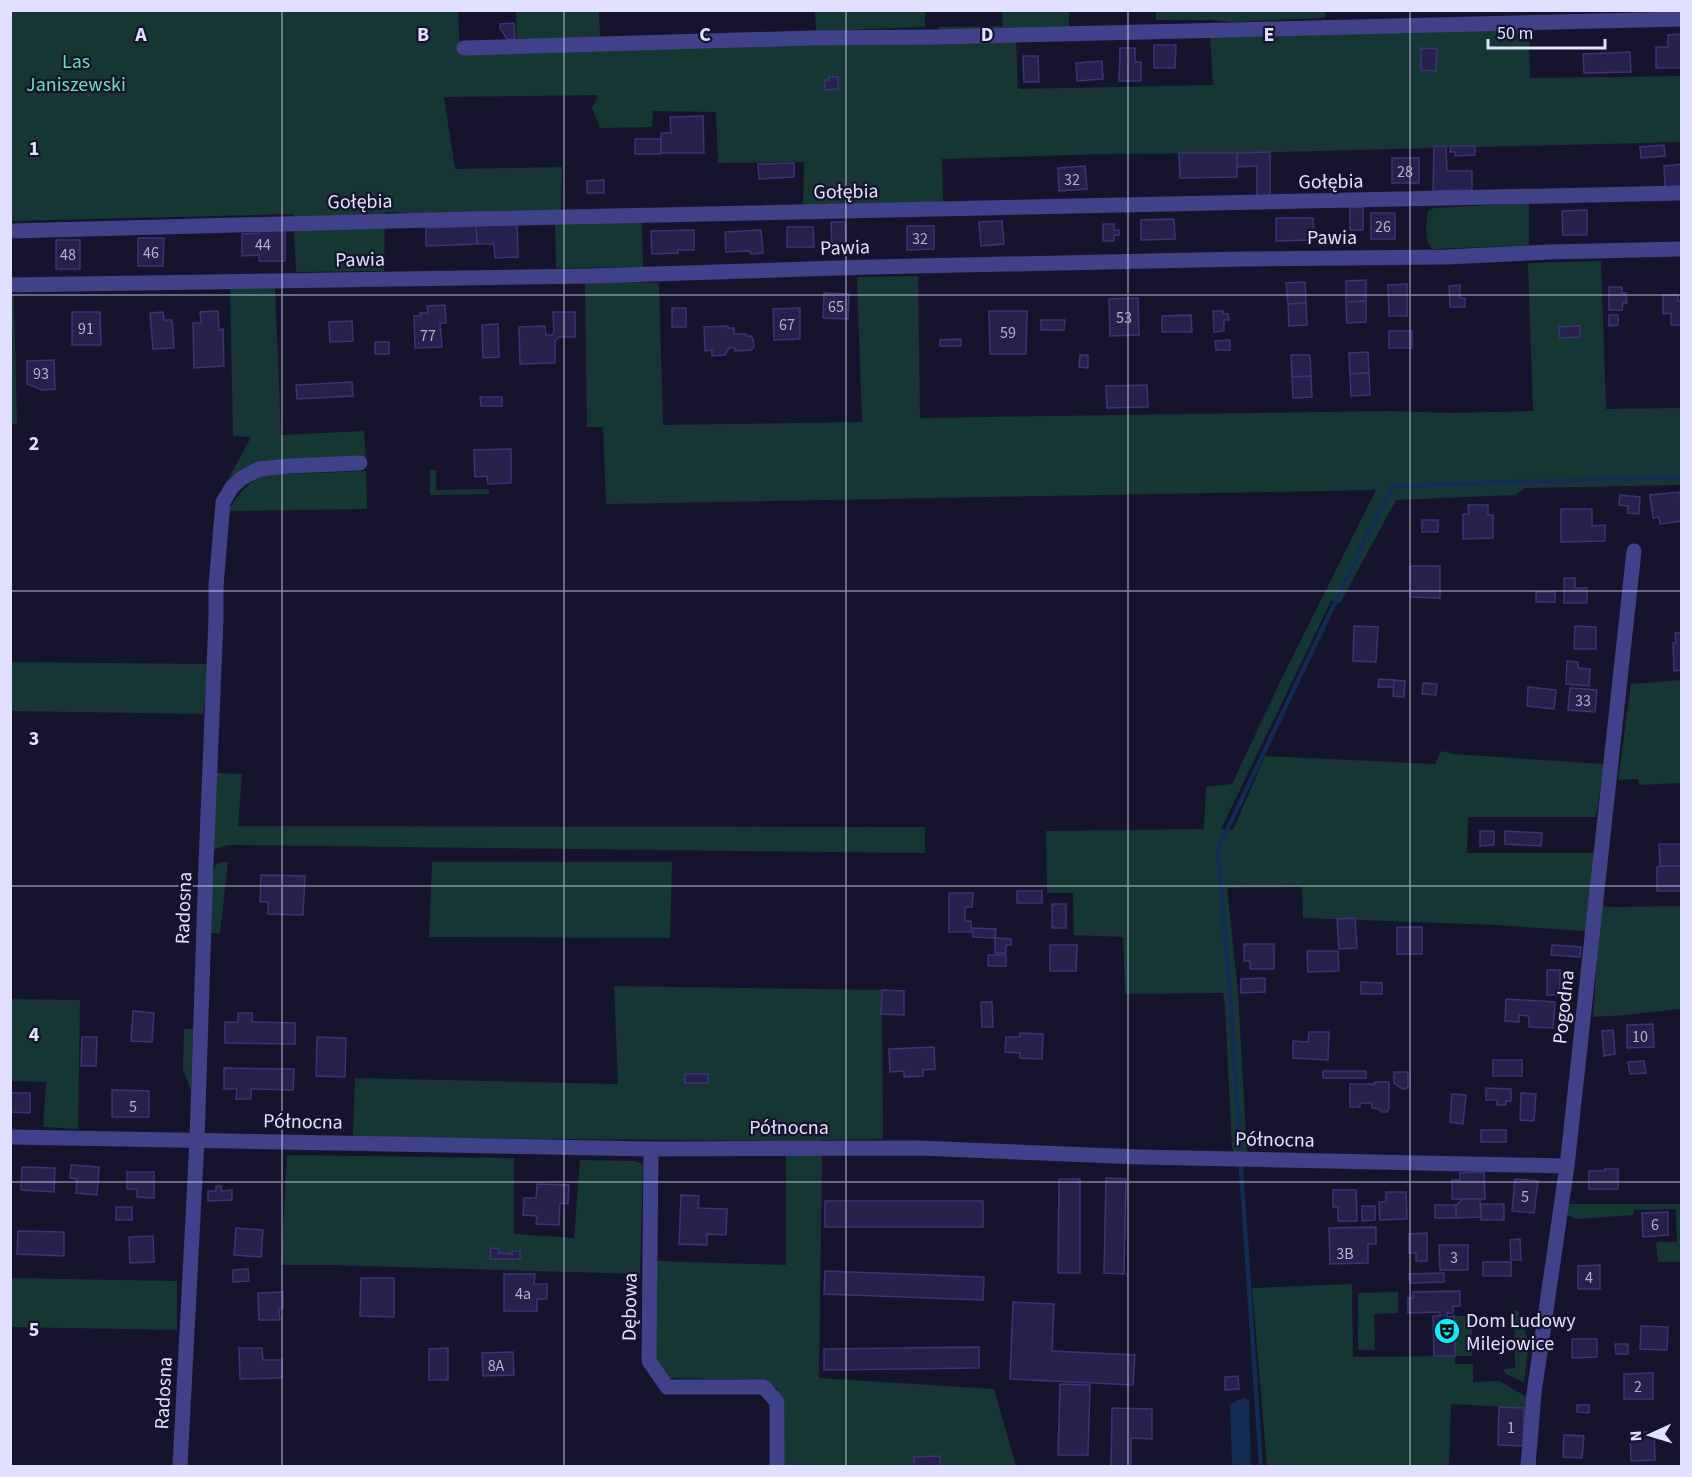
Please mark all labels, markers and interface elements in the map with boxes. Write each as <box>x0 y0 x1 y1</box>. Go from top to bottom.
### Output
scale bar <box>1488 12 1605 50</box>
text: A <box>134 21 147 49</box>
text: B <box>417 21 429 49</box>
text: C <box>699 21 711 49</box>
text: D <box>981 21 993 49</box>
text: E <box>1264 21 1274 49</box>
text: 50 m <box>1497 21 1533 46</box>
park label: Las Janiszewski <box>26 48 126 99</box>
text: 1 <box>29 135 39 163</box>
house number: 28 <box>1397 161 1413 183</box>
street label: Gołębia <box>1298 167 1364 197</box>
house number: 32 <box>1064 169 1080 191</box>
street label: Gołębia <box>813 177 879 207</box>
street label: Gołębia <box>327 187 393 217</box>
house number: 26 <box>1375 216 1391 238</box>
street label: Pawia <box>1307 224 1357 252</box>
house number: 32 <box>912 228 928 250</box>
street label: Pawia <box>820 233 870 263</box>
house number: 44 <box>255 234 271 256</box>
house number: 46 <box>143 242 159 264</box>
house number: 48 <box>60 244 76 266</box>
street label: Pawia <box>335 246 385 274</box>
house number: 65 <box>828 296 844 318</box>
house number: 53 <box>1116 307 1132 329</box>
house number: 67 <box>779 314 795 336</box>
house number: 91 <box>78 318 94 340</box>
house number: 59 <box>1000 322 1016 344</box>
house number: 77 <box>420 325 436 347</box>
house number: 93 <box>33 363 49 385</box>
text: 2 <box>29 430 39 458</box>
house number: 33 <box>1575 690 1591 712</box>
text: 3 <box>29 725 39 753</box>
street label: Radosna <box>169 871 199 945</box>
street label: Pogodna <box>1546 969 1582 1046</box>
text: 4 <box>29 1021 40 1049</box>
house number: 10 <box>1632 1026 1648 1048</box>
house number: 5 <box>129 1096 137 1118</box>
street label: Północna <box>263 1107 343 1137</box>
street label: Północna <box>749 1114 829 1142</box>
street label: Północna <box>1235 1125 1315 1155</box>
house number: 5 <box>1521 1186 1529 1208</box>
house number: 6 <box>1651 1214 1659 1236</box>
house number: 3B <box>1336 1243 1354 1265</box>
house number: 3 <box>1450 1247 1458 1269</box>
house number: 4 <box>1585 1267 1593 1289</box>
street label: Dębowa <box>615 1273 645 1341</box>
house number: 4a <box>515 1283 531 1305</box>
place label: Dom Ludowy Milejowice <box>1466 1307 1576 1358</box>
text: 5 <box>29 1316 39 1344</box>
theatre icon: Dom Ludowy Milejowice <box>1432 1316 1462 1346</box>
house number: 8A <box>488 1355 505 1377</box>
street label: Radosna <box>148 1356 180 1430</box>
house number: 2 <box>1634 1376 1642 1398</box>
north arrow <box>1620 1405 1680 1465</box>
house number: 1 <box>1507 1417 1515 1439</box>
text: N <box>1625 1430 1647 1442</box>

